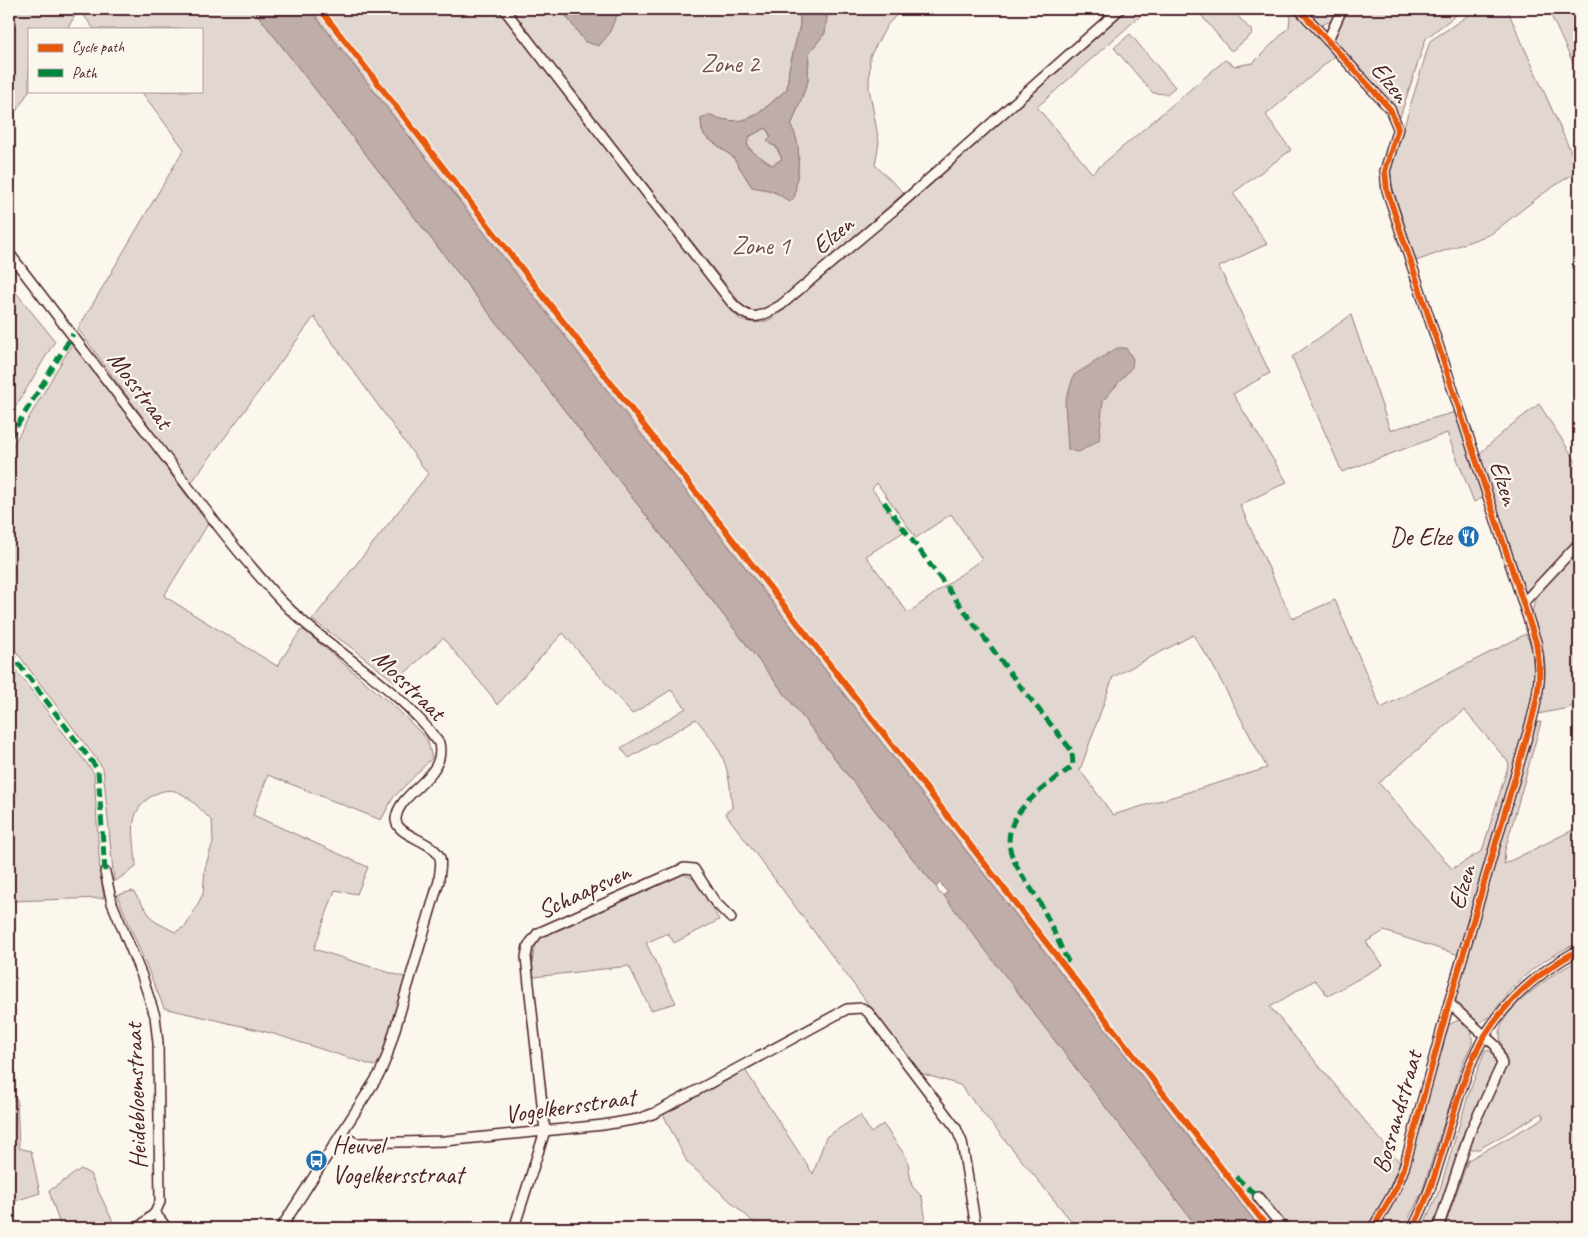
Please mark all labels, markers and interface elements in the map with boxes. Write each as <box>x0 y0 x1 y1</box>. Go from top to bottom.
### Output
legend <box>28 28 202 92</box>
text: Cycle path <box>72 38 124 57</box>
park label: Zone 2 <box>701 48 761 80</box>
street label: Elzen <box>1363 55 1418 111</box>
text: Path <box>72 64 98 83</box>
street label: Elzen <box>806 207 862 262</box>
park label: Zone 1 <box>732 230 792 262</box>
street label: Mosstraat <box>100 345 181 438</box>
street label: Elzen <box>1482 457 1527 511</box>
place label: De Elze <box>1390 521 1454 553</box>
restaurant icon: De Elze <box>1456 525 1480 549</box>
street label: Mosstraat <box>366 642 454 730</box>
street label: Schaapsven <box>533 855 637 926</box>
street label: Elzen <box>1440 859 1484 913</box>
street label: Heidebloemstraat <box>117 1020 155 1170</box>
street label: Bosrandstraat <box>1364 1045 1430 1177</box>
street label: Vogelkersstraat <box>503 1080 641 1131</box>
place label: Heuvel Vogelkersstraat <box>332 1130 467 1191</box>
bus stop icon: Heuvel Vogelkersstraat <box>304 1148 328 1172</box>

